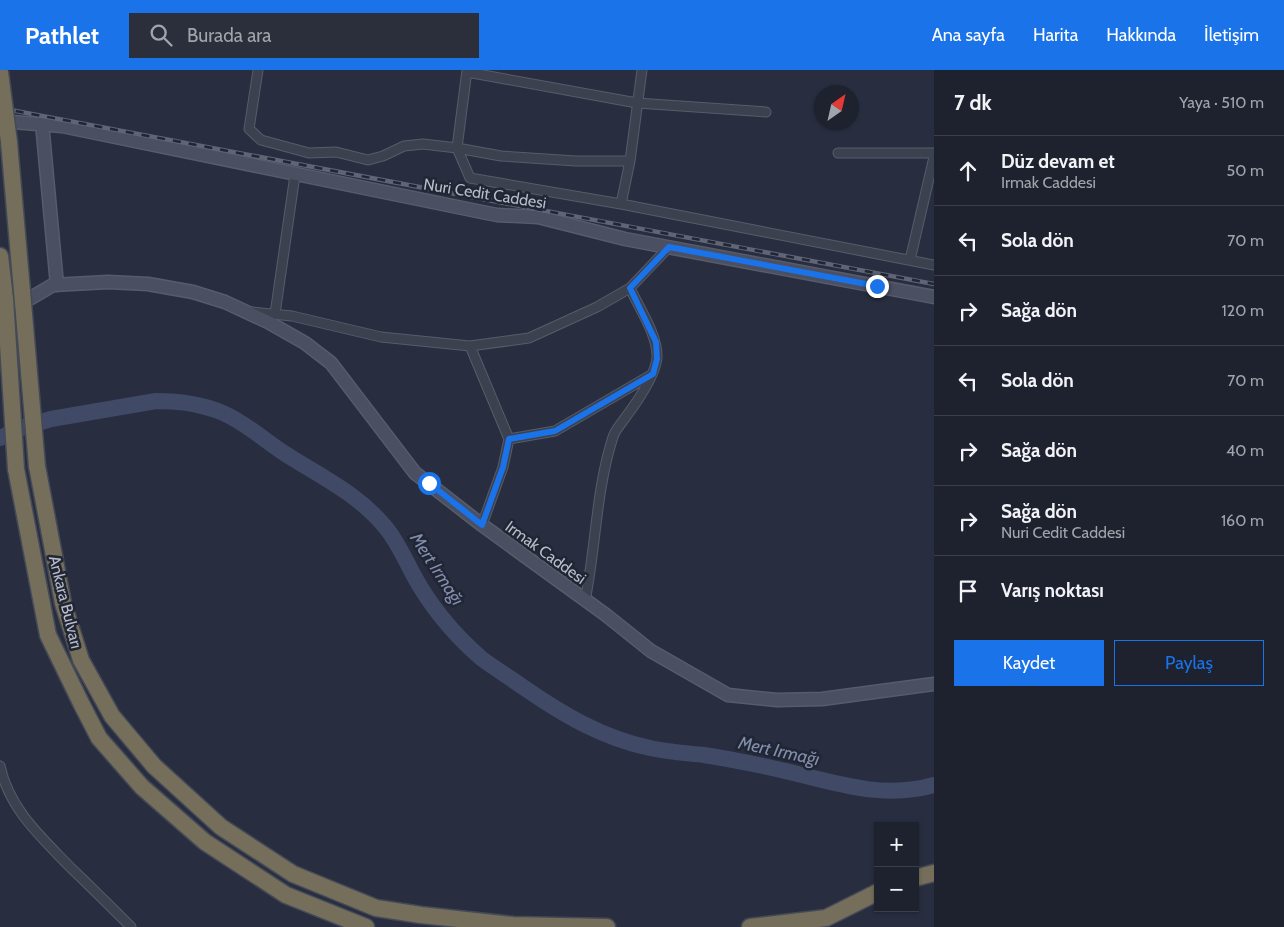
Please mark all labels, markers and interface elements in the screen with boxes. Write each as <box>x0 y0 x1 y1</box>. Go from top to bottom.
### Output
search box <box>129 13 479 58</box>
text: Pathlet <box>25 21 99 50</box>
icon: search <box>147 21 175 49</box>
text: Burada ara <box>187 24 271 47</box>
text: Ana sayfa <box>932 24 1005 46</box>
text: Harita <box>1033 24 1078 46</box>
text: Hakkında <box>1106 24 1176 46</box>
text: İletişim <box>1204 24 1259 46</box>
north arrow <box>814 85 859 130</box>
text: 7 dk <box>954 90 992 115</box>
text: Yaya · 510 m <box>1179 93 1264 112</box>
text: Düz devam et <box>1001 150 1115 173</box>
icon: ahead <box>954 157 982 185</box>
text: 50 m <box>1227 161 1264 180</box>
text: Irmak Caddesi <box>1001 173 1096 192</box>
street label: Nuri Cedit Caddesi <box>422 174 548 213</box>
icon: left <box>954 227 982 255</box>
text: Sola dön <box>1001 229 1074 252</box>
text: 70 m <box>1227 231 1264 250</box>
route end <box>866 275 889 298</box>
icon: right <box>954 297 982 325</box>
text: Sağa dön <box>1001 299 1077 322</box>
text: 120 m <box>1222 301 1264 320</box>
icon: left <box>954 367 982 395</box>
text: Sola dön <box>1001 369 1074 392</box>
text: 70 m <box>1227 371 1264 390</box>
icon: right <box>954 437 982 465</box>
text: Sağa dön <box>1001 439 1077 462</box>
text: 40 m <box>1226 441 1264 460</box>
route start <box>418 472 441 495</box>
text: Sağa dön <box>1001 500 1077 523</box>
icon: right <box>954 507 982 535</box>
text: 160 m <box>1221 511 1264 530</box>
street label: Irmak Caddesi <box>502 517 590 588</box>
text: Nuri Cedit Caddesi <box>1001 523 1125 542</box>
water label: Mert Irmağı <box>405 528 469 610</box>
street label: Ankara Bulvarı <box>45 554 86 651</box>
icon: arrive <box>954 577 982 605</box>
text: Varış noktası <box>1001 579 1104 602</box>
button: Kaydet <box>954 640 1104 686</box>
button: Paylaş <box>1114 640 1264 686</box>
water label: Mert Irmağı <box>735 731 822 770</box>
map controls <box>874 822 919 912</box>
button: + <box>874 822 919 867</box>
button: − <box>874 867 919 912</box>

